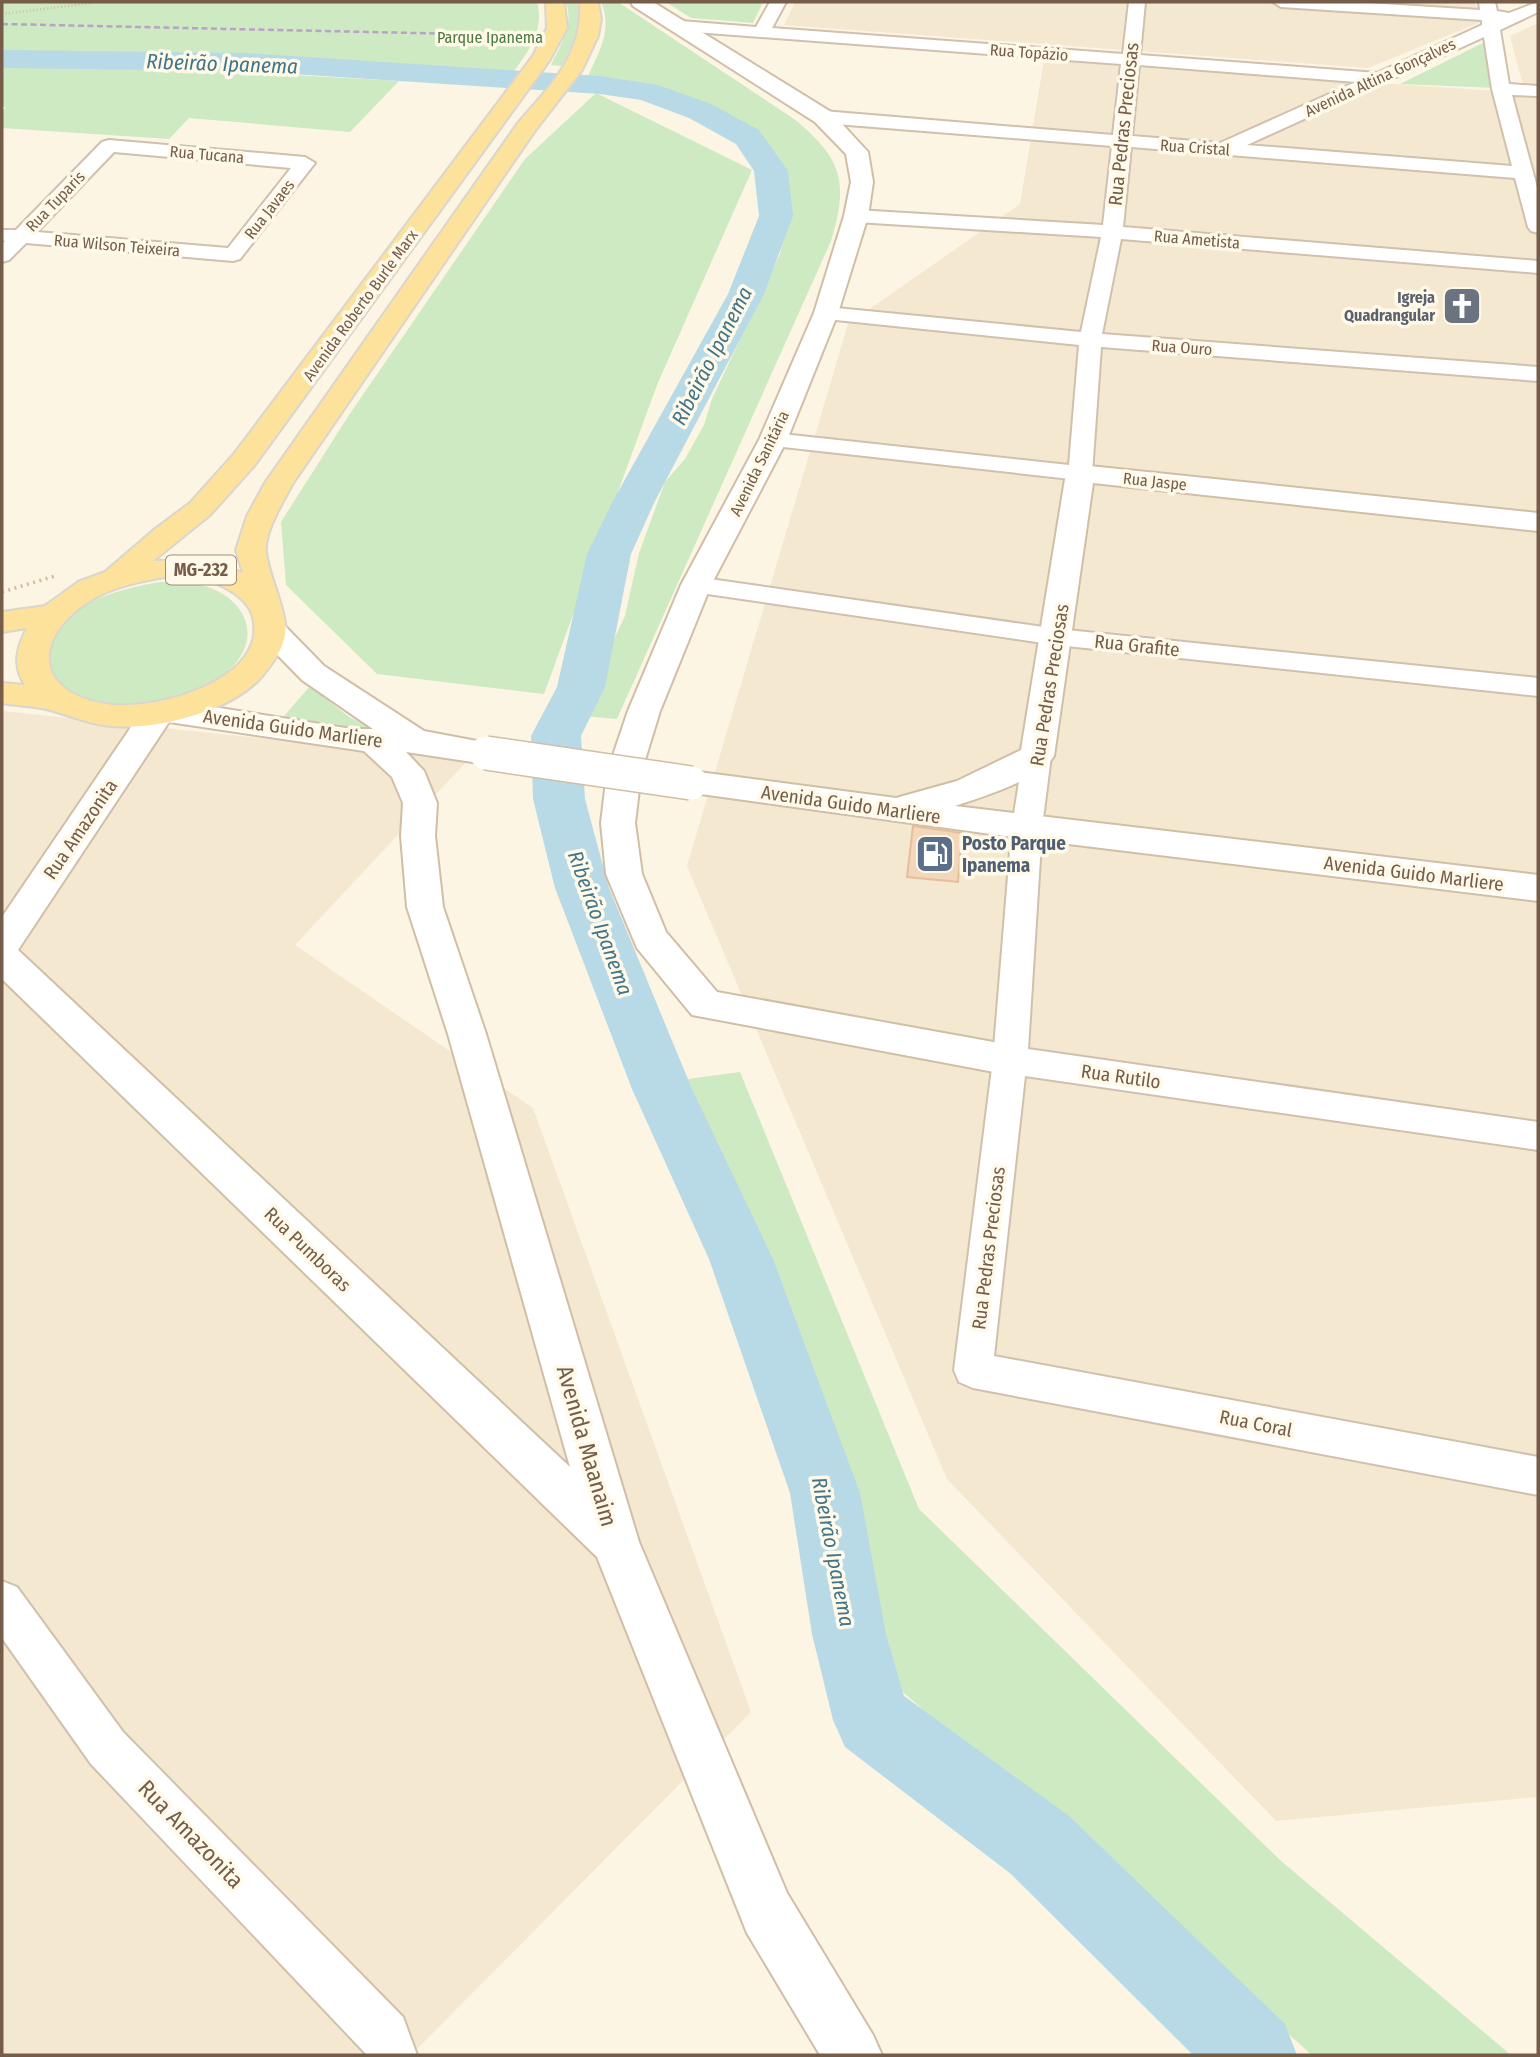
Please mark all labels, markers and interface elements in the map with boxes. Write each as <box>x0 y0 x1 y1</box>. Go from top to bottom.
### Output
park label: Parque Ipanema <box>437 28 543 47</box>
street label: Avenida Altina Gonçalves <box>1302 34 1459 121</box>
street label: Rua Topázio <box>989 40 1069 65</box>
street label: Rua Pedras Preciosas <box>1103 41 1144 207</box>
water label: Ribeirão Ipanema <box>146 48 298 80</box>
street label: Rua Cristal <box>1159 136 1231 159</box>
street label: Rua Tucana <box>169 142 245 167</box>
street label: Rua Tuparis <box>22 167 89 235</box>
street label: Rua Javaes <box>240 176 299 243</box>
street label: Avenida Roberto Burle Marx <box>299 226 422 385</box>
street label: Rua Ametista <box>1153 226 1241 253</box>
street label: Rua Wilson Teixeira <box>53 231 181 260</box>
water label: Ribeirão Ipanema <box>666 282 758 430</box>
church icon: Igreja Quadrangular <box>1441 285 1483 327</box>
place label: Igreja Quadrangular <box>1344 288 1435 325</box>
street label: Rua Ouro <box>1151 336 1213 359</box>
street label: Avenida Sanitária <box>726 407 793 519</box>
street label: Rua Jaspe <box>1122 469 1188 494</box>
road number: MG-232 <box>166 556 236 584</box>
street label: Rua Pedras Preciosas <box>1025 602 1074 768</box>
street label: Rua Grafite <box>1093 630 1181 661</box>
street label: Avenida Guido Marliere <box>202 705 384 752</box>
street label: Rua Amazonita <box>39 775 122 884</box>
street label: Avenida Guido Marliere <box>760 781 942 828</box>
place label: Posto Parque Ipanema <box>962 832 1066 877</box>
fuel station icon: Posto Parque Ipanema <box>914 833 956 875</box>
water label: Ribeirão Ipanema <box>562 847 638 999</box>
street label: Avenida Guido Marliere <box>1323 851 1505 896</box>
street label: Rua Rutilo <box>1080 1060 1162 1093</box>
street label: Rua Pedras Preciosas <box>967 1165 1010 1331</box>
street label: Rua Pumboras <box>260 1202 356 1296</box>
street label: Avenida Maanaim <box>551 1362 623 1530</box>
street label: Rua Coral <box>1218 1405 1294 1442</box>
water label: Ribeirão Ipanema <box>806 1475 860 1629</box>
street label: Rua Amazonita <box>132 1774 250 1894</box>

